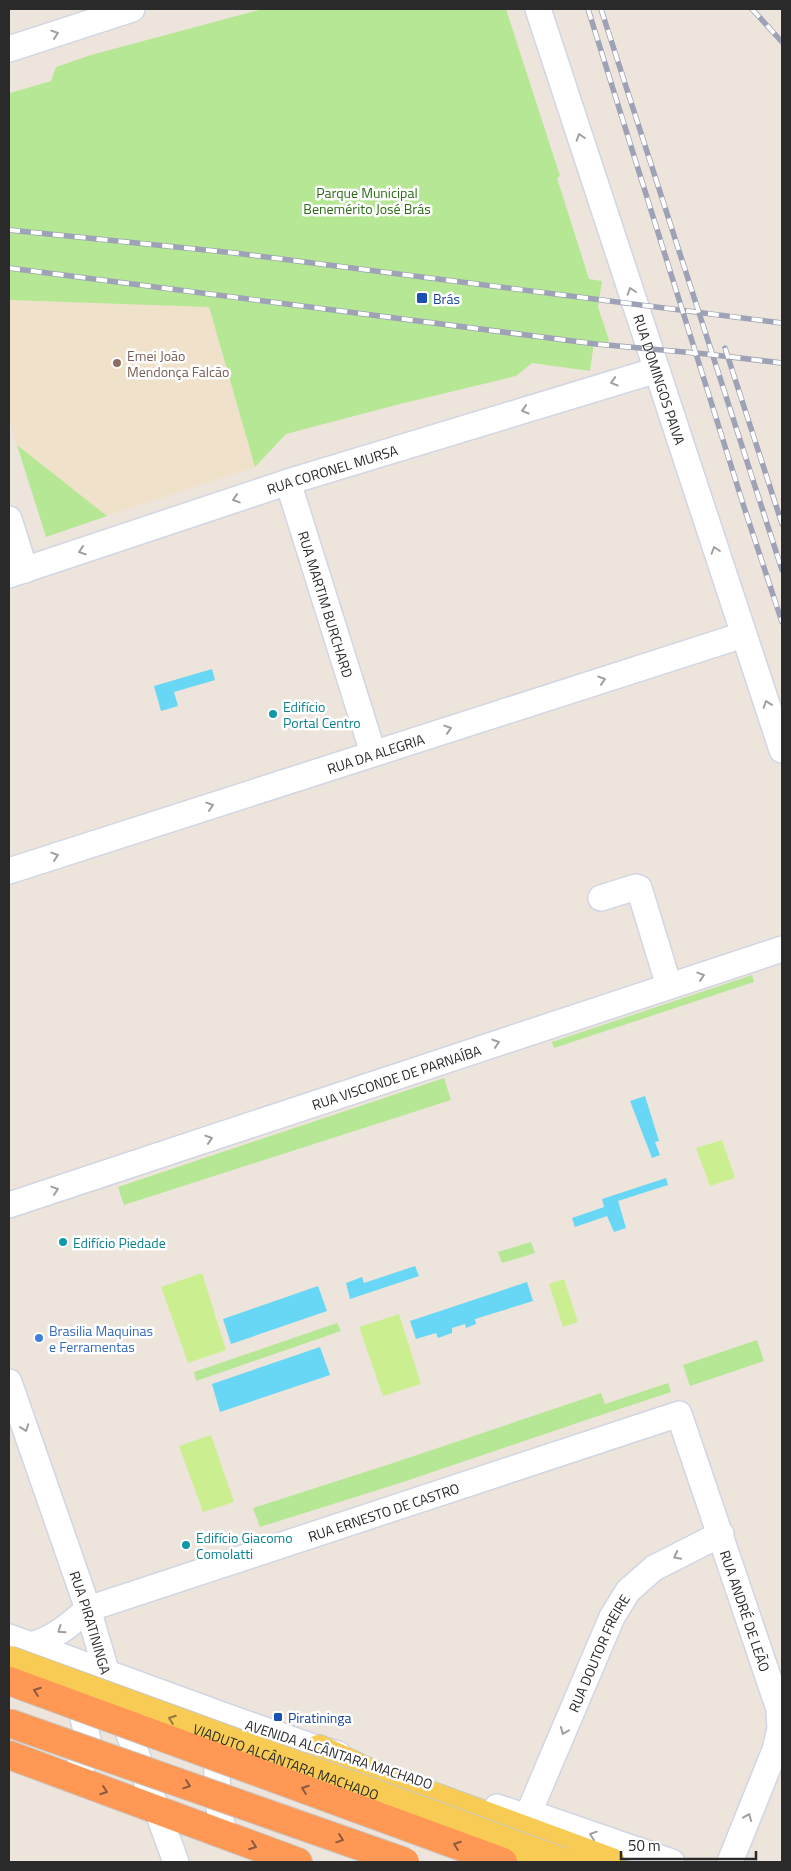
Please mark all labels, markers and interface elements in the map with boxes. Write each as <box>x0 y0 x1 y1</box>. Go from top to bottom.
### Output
one-way arrow <box>50 30 59 40</box>
one-way arrow <box>576 133 586 141</box>
park label: Parque Municipal Benemérito José Brás <box>303 182 431 219</box>
one-way arrow <box>627 287 637 296</box>
place label: Brás <box>433 288 460 309</box>
marker: Brás <box>415 291 429 305</box>
street label: RUA DOMINGOS PAIVA <box>629 311 691 448</box>
place label: Emei João Mendonça Falcão <box>127 345 229 382</box>
marker: Emei João Mendonça Falcão <box>111 357 123 369</box>
one-way arrow <box>611 377 619 387</box>
one-way arrow <box>521 404 529 414</box>
street label: RUA CORONEL MURSA <box>264 439 401 499</box>
one-way arrow <box>232 494 241 504</box>
street label: RUA MARTIM BURCHARD <box>293 528 359 680</box>
one-way arrow <box>78 545 86 555</box>
one-way arrow <box>711 546 721 554</box>
one-way arrow <box>598 676 606 686</box>
place label: Edifício Portal Centro <box>283 696 361 733</box>
one-way arrow <box>762 700 772 709</box>
marker: Edifício Portal Centro <box>267 708 279 720</box>
one-way arrow <box>443 725 451 735</box>
street label: RUA DA ALEGRIA <box>324 727 427 779</box>
one-way arrow <box>205 802 213 812</box>
one-way arrow <box>50 852 59 862</box>
one-way arrow <box>696 972 704 982</box>
street label: RUA VISCONDE DE PARNAÍBA <box>309 1039 484 1115</box>
one-way arrow <box>492 1039 500 1049</box>
one-way arrow <box>205 1134 213 1144</box>
one-way arrow <box>50 1185 59 1195</box>
place label: Edifício Piedade <box>73 1232 166 1253</box>
marker: Edifício Piedade <box>57 1236 69 1248</box>
place label: Brasilia Maquinas e Ferramentas <box>49 1320 153 1357</box>
marker: Brasilia Maquinas e Ferramentas <box>33 1332 45 1344</box>
one-way arrow <box>19 1423 29 1432</box>
street label: RUA ERNESTO DE CASTRO <box>305 1477 462 1546</box>
place label: Edifício Giacomo Comolatti <box>196 1527 293 1564</box>
marker: Edifício Giacomo Comolatti <box>180 1539 192 1551</box>
street label: RUA ANDRÉ DE LEÃO <box>715 1547 776 1674</box>
one-way arrow <box>673 1550 682 1560</box>
street label: RUA PIRATININGA <box>65 1568 117 1677</box>
street label: RUA DOUTOR FREIRE <box>562 1589 635 1715</box>
one-way arrow <box>57 1624 66 1633</box>
one-way arrow <box>33 1687 42 1697</box>
place label: Piratininga <box>288 1707 352 1728</box>
marker: Piratininga <box>272 1711 284 1723</box>
street label: AVENIDA ALCÂNTARA MACHADO <box>243 1714 435 1794</box>
one-way arrow <box>168 1715 176 1725</box>
street label: VIADUTO ALCÂNTARA MACHADO <box>190 1718 382 1805</box>
one-way arrow <box>559 1726 570 1735</box>
one-way arrow <box>182 1780 191 1790</box>
one-way arrow <box>99 1785 107 1795</box>
one-way arrow <box>301 1785 309 1795</box>
one-way arrow <box>742 1813 752 1822</box>
scale bar <box>621 1828 756 1860</box>
one-way arrow <box>589 1830 597 1840</box>
one-way arrow <box>335 1833 344 1843</box>
text: 50 m <box>628 1834 661 1857</box>
one-way arrow <box>249 1840 257 1850</box>
one-way arrow <box>453 1841 462 1851</box>

